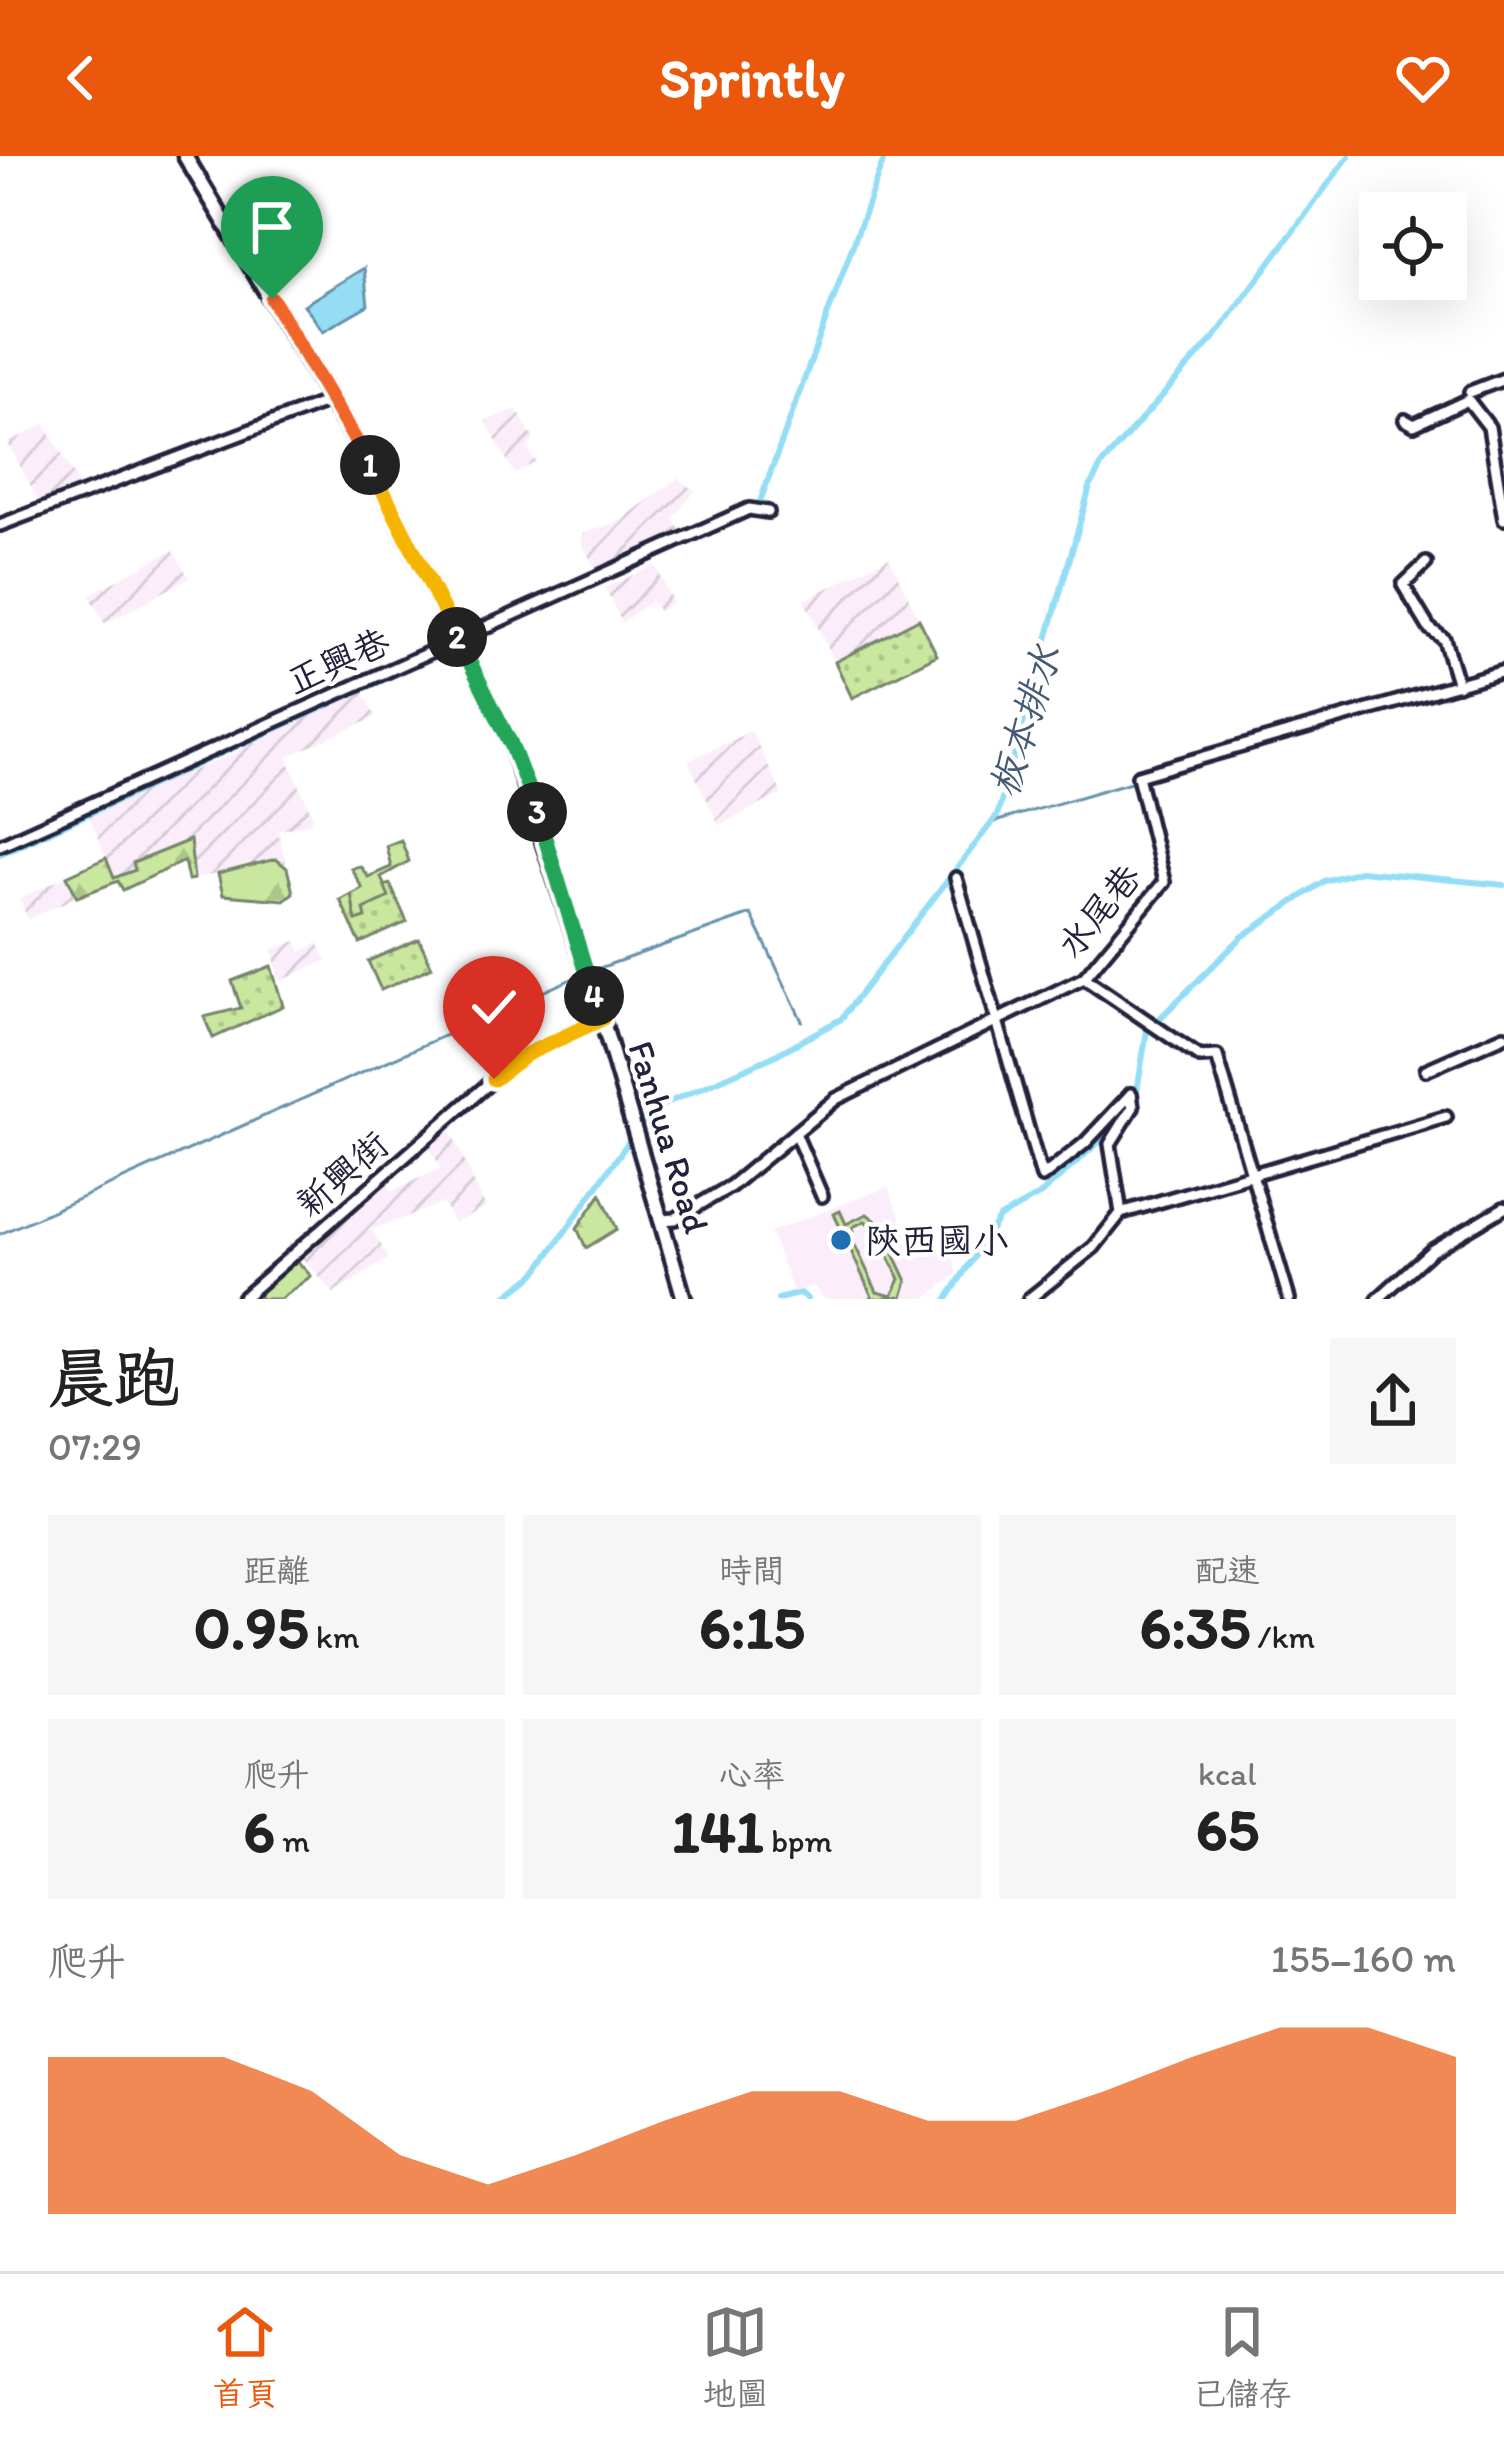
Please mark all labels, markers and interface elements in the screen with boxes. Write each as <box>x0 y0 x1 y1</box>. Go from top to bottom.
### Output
icon: back <box>48 45 114 111</box>
icon: heart <box>1390 45 1456 111</box>
text: Sprintly <box>660 46 844 111</box>
pin <box>221 176 323 299</box>
map controls <box>1359 192 1467 300</box>
button: locate <box>1359 192 1467 300</box>
icon: arrive <box>239 194 305 260</box>
pin: 1 <box>340 435 400 495</box>
text: 1 <box>362 445 378 484</box>
pin: 2 <box>427 607 487 667</box>
text: 2 <box>448 617 466 656</box>
street label: 正興巷 <box>280 619 396 703</box>
water label: 板本排水 <box>980 639 1071 802</box>
pin: 3 <box>507 782 567 842</box>
text: 3 <box>528 792 546 831</box>
street label: 水尾巷 <box>1048 855 1150 967</box>
pin <box>443 956 545 1079</box>
pin: 4 <box>564 966 624 1026</box>
icon: check <box>461 974 527 1040</box>
text: 4 <box>584 976 604 1015</box>
street label: Fanhua Road <box>619 1036 719 1238</box>
street label: 新興街 <box>287 1122 397 1226</box>
place label: 陝西國小 <box>865 1219 1009 1262</box>
marker: 陝西國小 <box>828 1227 854 1253</box>
text: 晨跑 <box>48 1338 180 1418</box>
button: share <box>1330 1338 1456 1464</box>
text: 07:29 <box>48 1423 142 1470</box>
text: 距離 <box>244 1551 310 1590</box>
text: 時間 <box>719 1551 785 1590</box>
text: 配速 <box>1194 1551 1260 1590</box>
text: 0.95 <box>194 1591 308 1663</box>
text: 6:15 <box>699 1591 805 1663</box>
text: 6:35 <box>1140 1591 1250 1663</box>
text: km <box>308 1617 360 1656</box>
text: /km <box>1250 1617 1315 1656</box>
text: kcal <box>1198 1754 1257 1793</box>
text: 爬升 <box>244 1755 310 1794</box>
text: 心率 <box>719 1755 785 1794</box>
text: 65 <box>1196 1793 1259 1865</box>
text: 6 <box>243 1795 275 1867</box>
text: 141 <box>672 1795 764 1867</box>
text: m <box>275 1821 310 1860</box>
text: bpm <box>764 1821 832 1860</box>
text: 155–160 m <box>1271 1935 1456 1982</box>
text: 爬升 <box>48 1938 126 1985</box>
tab: 首頁 <box>212 2299 278 2414</box>
tab: 地圖 <box>702 2299 768 2414</box>
tab: 已儲存 <box>1193 2299 1292 2414</box>

